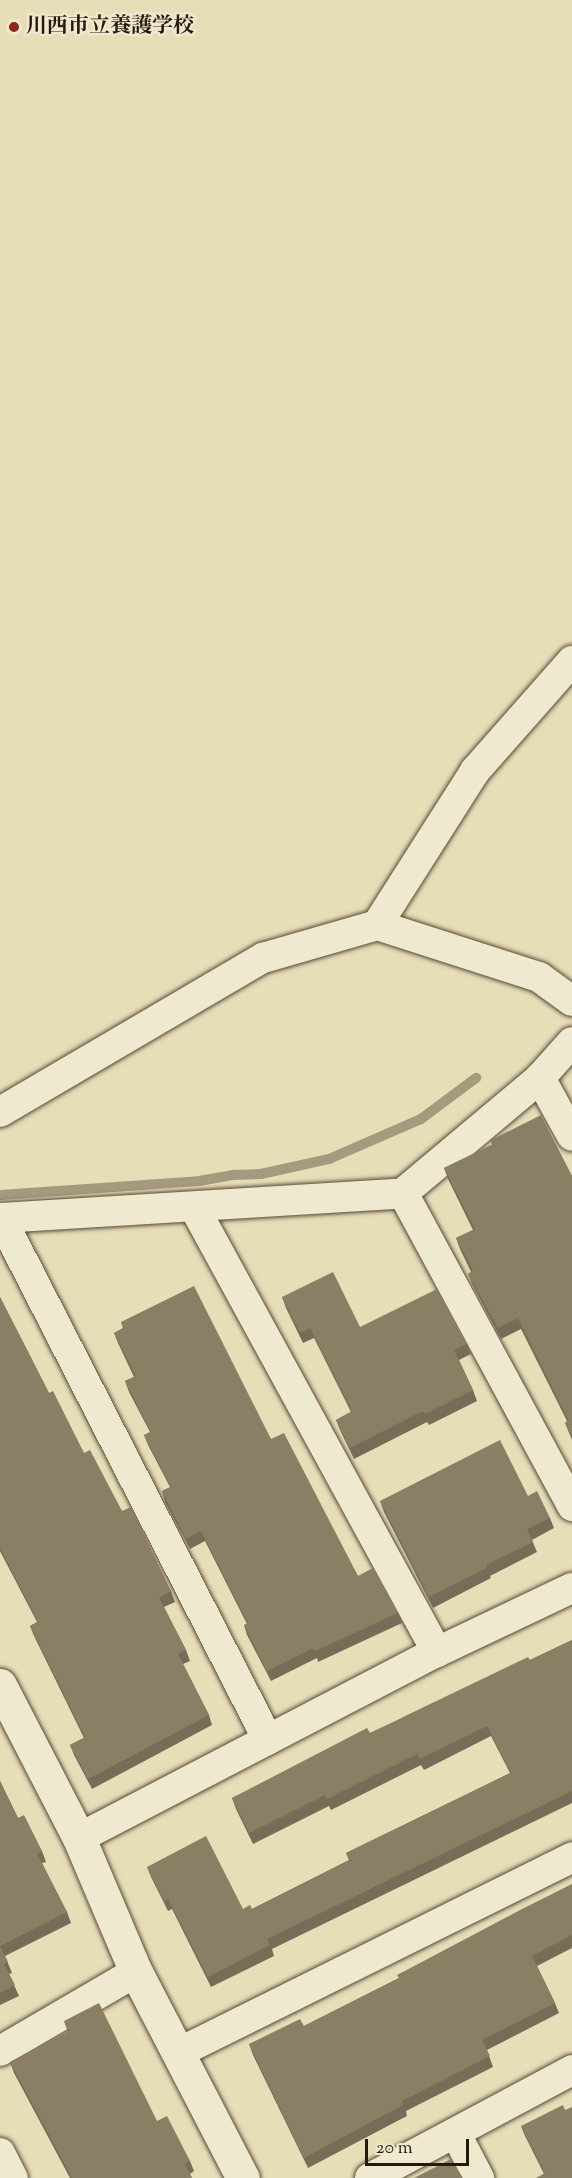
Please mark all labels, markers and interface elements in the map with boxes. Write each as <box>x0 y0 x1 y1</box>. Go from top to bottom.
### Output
place label: 川西市立養護学校 <box>26 14 194 40</box>
marker: 川西市立養護学校 <box>7 20 21 34</box>
scale bar <box>368 2127 472 2165</box>
text: 20 m <box>376 2136 413 2162</box>

